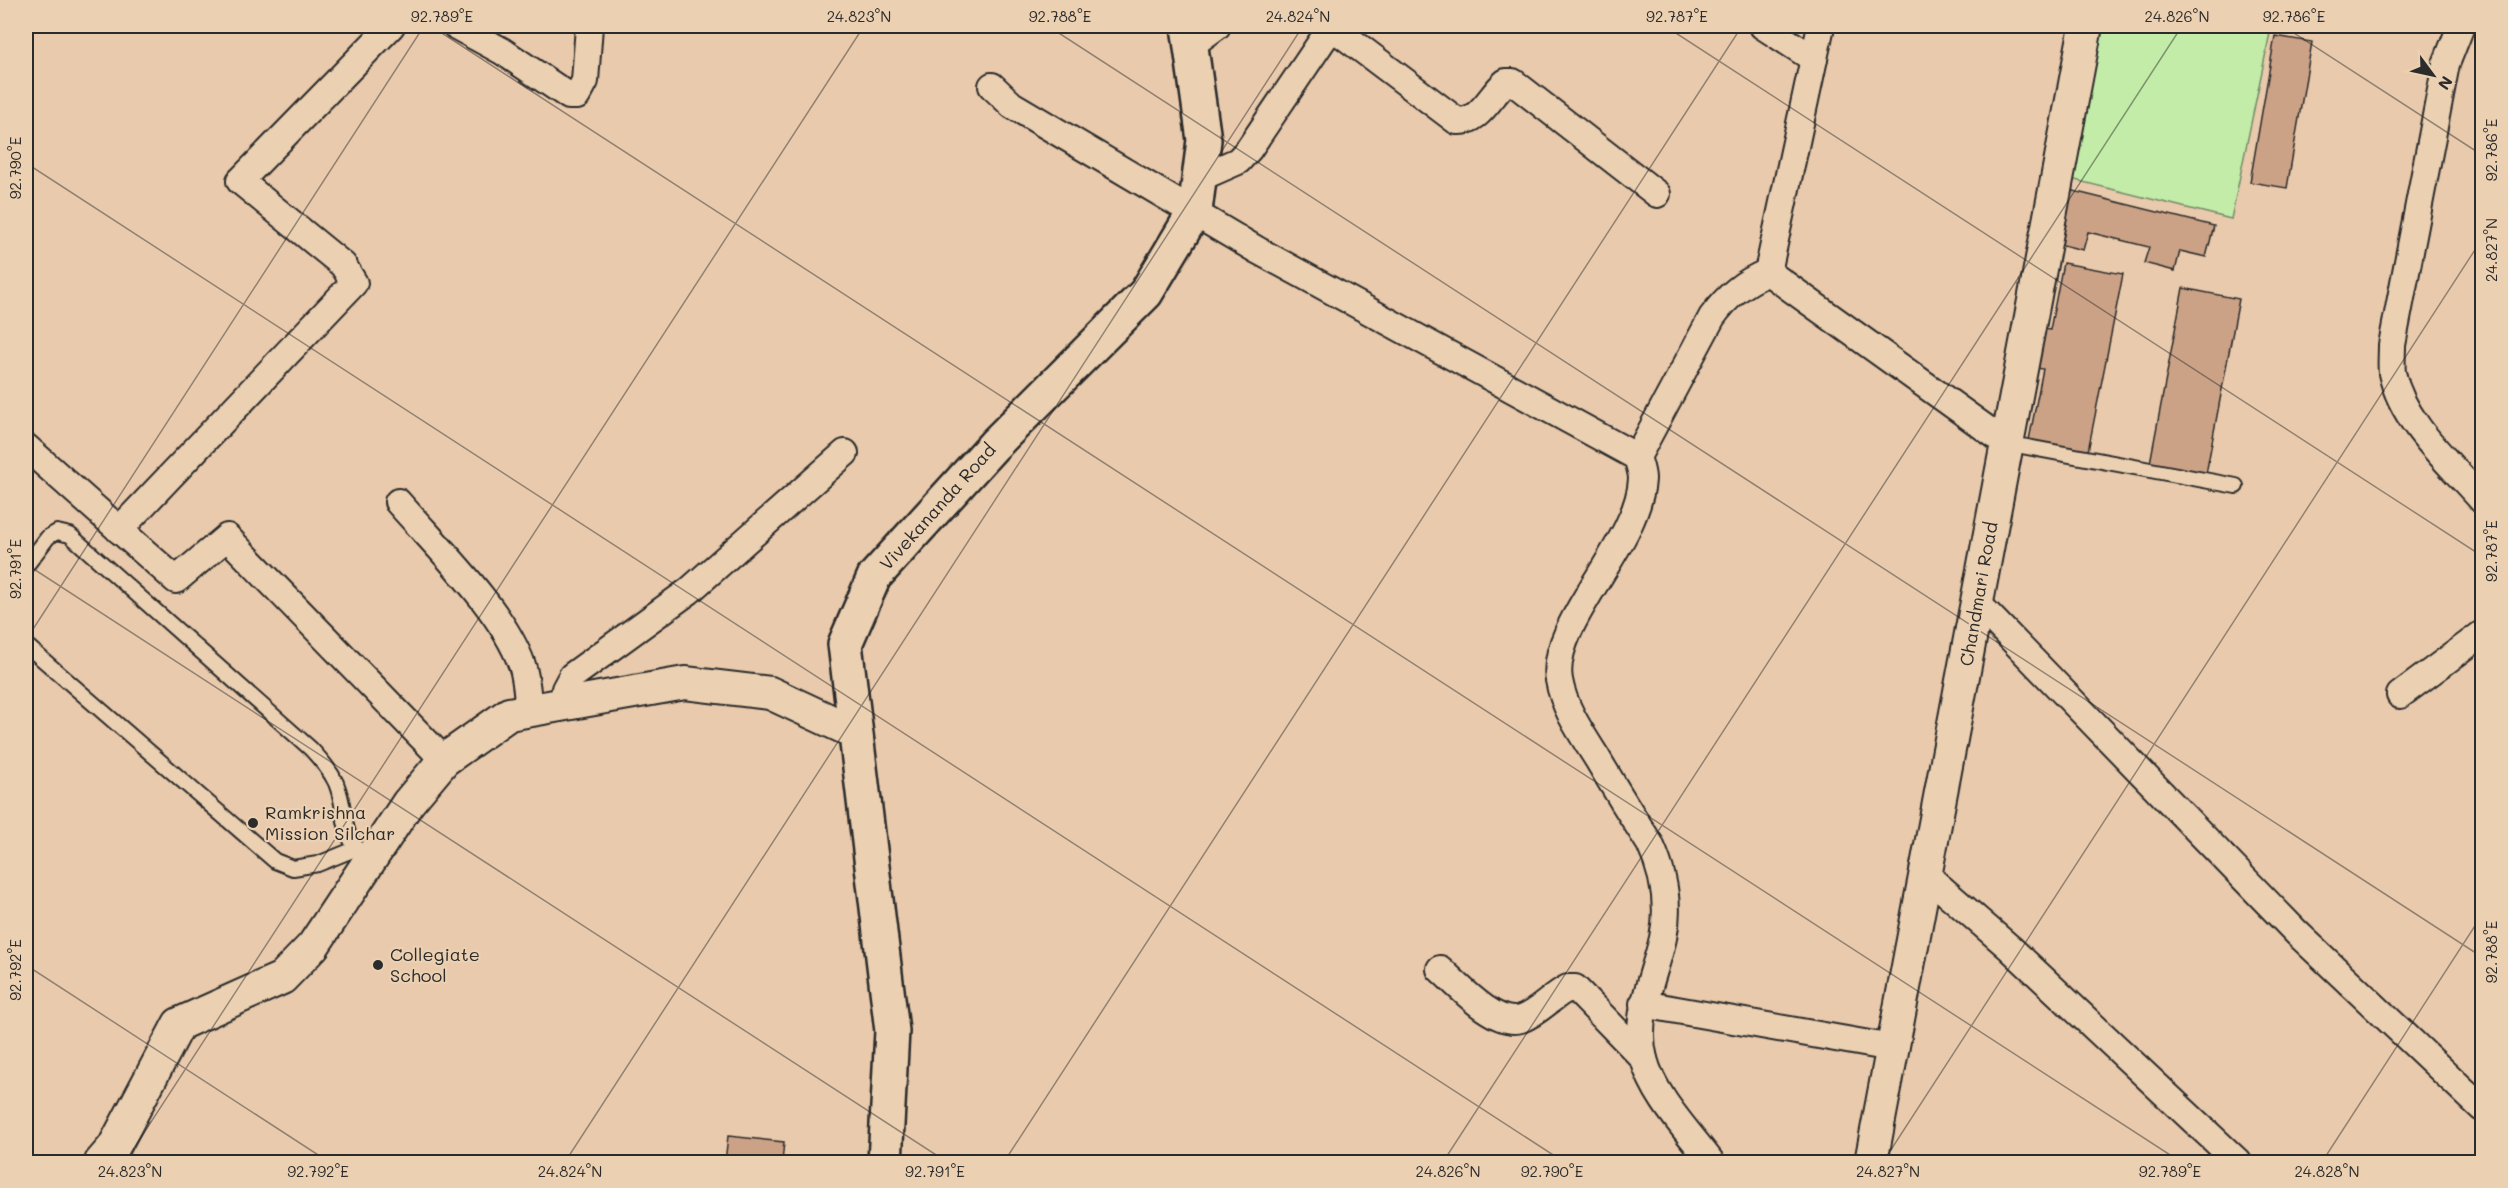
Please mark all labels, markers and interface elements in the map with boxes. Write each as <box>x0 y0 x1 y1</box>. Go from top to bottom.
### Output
text: 92.789°E <box>411 6 474 26</box>
text: 24.823°N <box>827 6 891 26</box>
text: 92.788°E <box>1029 6 1092 26</box>
text: 24.824°N <box>1266 6 1330 26</box>
text: 92.787°E <box>1646 6 1708 26</box>
text: 24.826°N <box>2145 6 2209 26</box>
text: 92.786°E <box>2263 6 2326 26</box>
north arrow <box>2403 45 2463 105</box>
text: N <box>2434 73 2458 94</box>
text: 92.786°E <box>2481 118 2501 181</box>
text: 92.790°E <box>5 136 25 199</box>
text: 24.827°N <box>2481 218 2501 282</box>
street label: Vivekananda Road <box>874 438 1001 575</box>
street label: Chandmari Road <box>1953 520 2003 668</box>
text: 92.787°E <box>2481 520 2501 582</box>
text: 92.791°E <box>5 539 25 599</box>
place label: Ramkrishna Mission Silchar <box>265 800 395 845</box>
marker: Ramkrishna Mission Silchar <box>246 816 260 830</box>
text: 92.788°E <box>2481 920 2501 983</box>
text: 92.792°E <box>5 939 25 1001</box>
place label: Collegiate School <box>390 942 480 987</box>
marker: Collegiate School <box>371 958 385 972</box>
text: 24.823°N <box>98 1161 162 1181</box>
text: 92.792°E <box>287 1161 349 1181</box>
text: 24.824°N <box>538 1161 602 1181</box>
text: 92.791°E <box>905 1161 965 1181</box>
text: 24.826°N <box>1416 1161 1480 1181</box>
text: 92.790°E <box>1521 1161 1584 1181</box>
text: 24.827°N <box>1856 1161 1920 1181</box>
text: 92.789°E <box>2139 1161 2202 1181</box>
text: 24.828°N <box>2295 1161 2359 1181</box>

